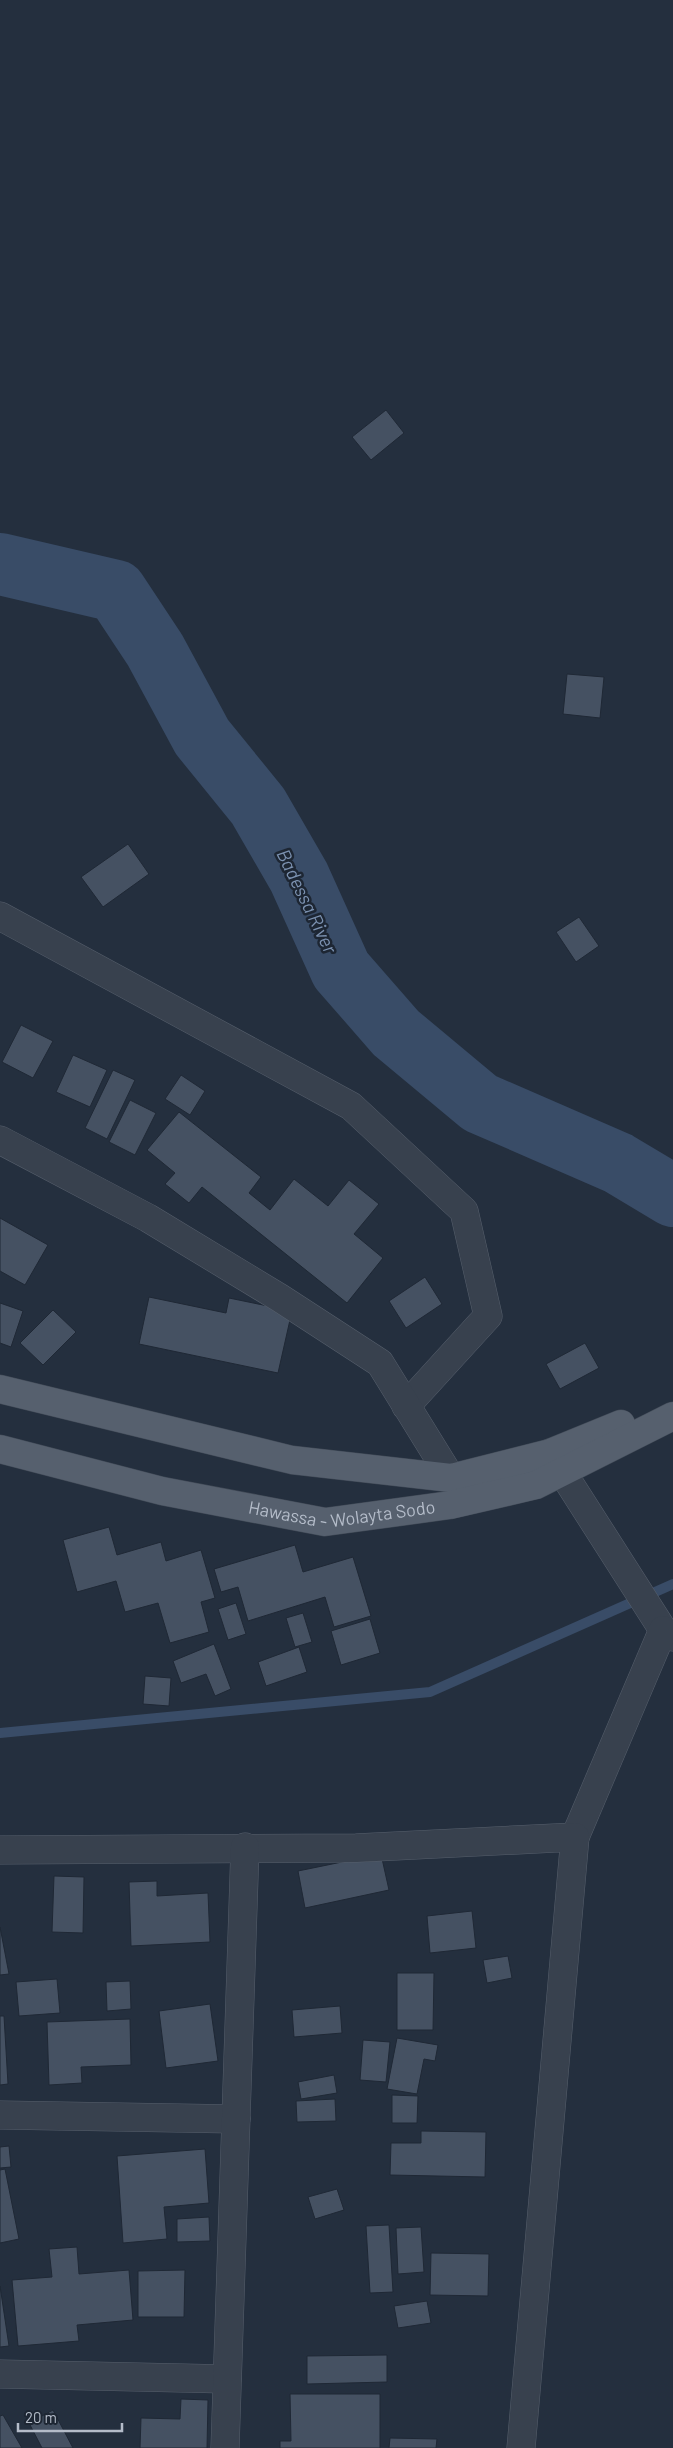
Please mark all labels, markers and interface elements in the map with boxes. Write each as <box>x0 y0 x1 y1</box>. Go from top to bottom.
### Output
water label: Badessa River <box>272 845 343 958</box>
street label: Hawassa - Wolayta Sodo <box>247 1495 437 1532</box>
scale bar <box>18 2400 121 2432</box>
text: 20 m <box>25 2408 57 2426</box>

